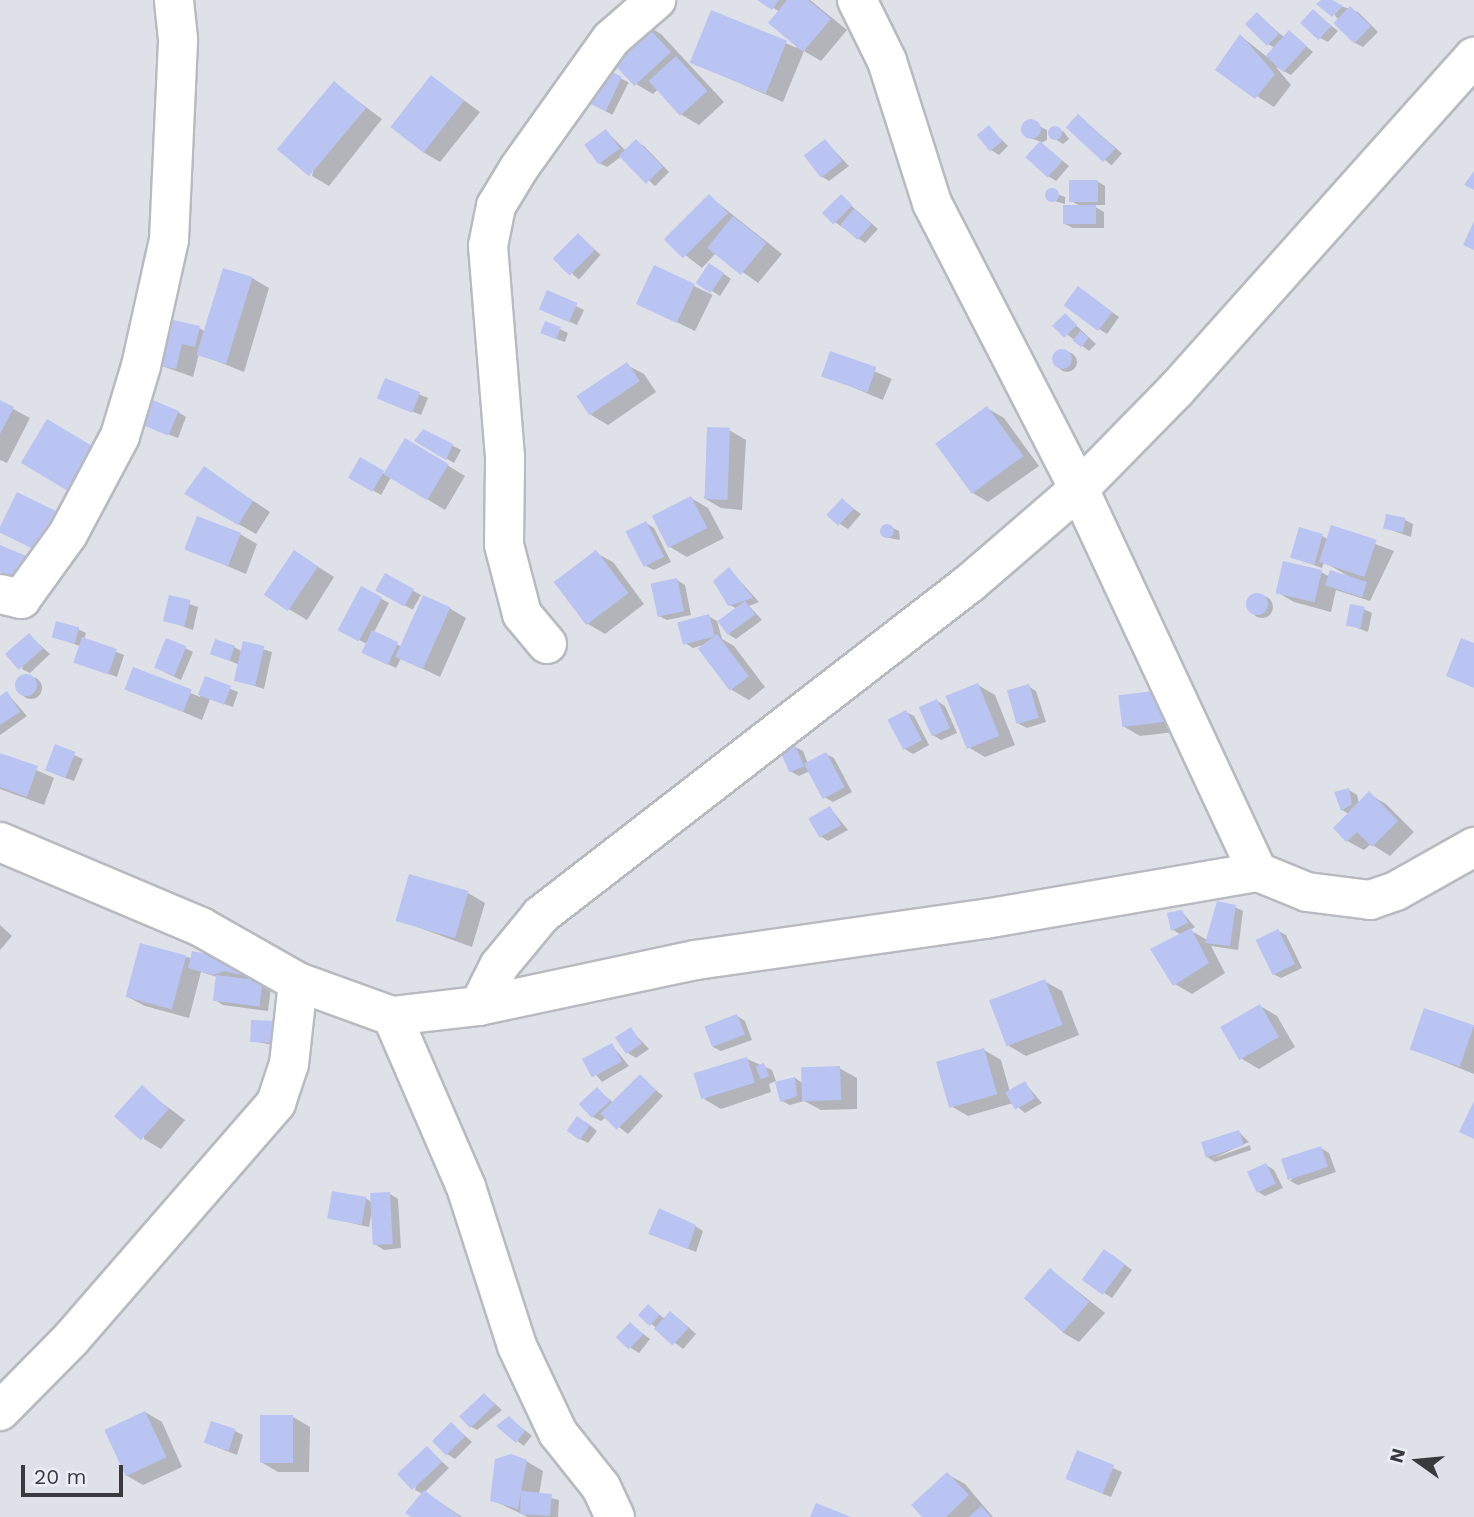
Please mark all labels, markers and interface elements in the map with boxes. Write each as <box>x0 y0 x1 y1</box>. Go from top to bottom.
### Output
north arrow <box>1383 1426 1453 1496</box>
text: N <box>1384 1446 1410 1465</box>
scale bar <box>24 1450 126 1494</box>
text: 20 m <box>34 1464 86 1489</box>

